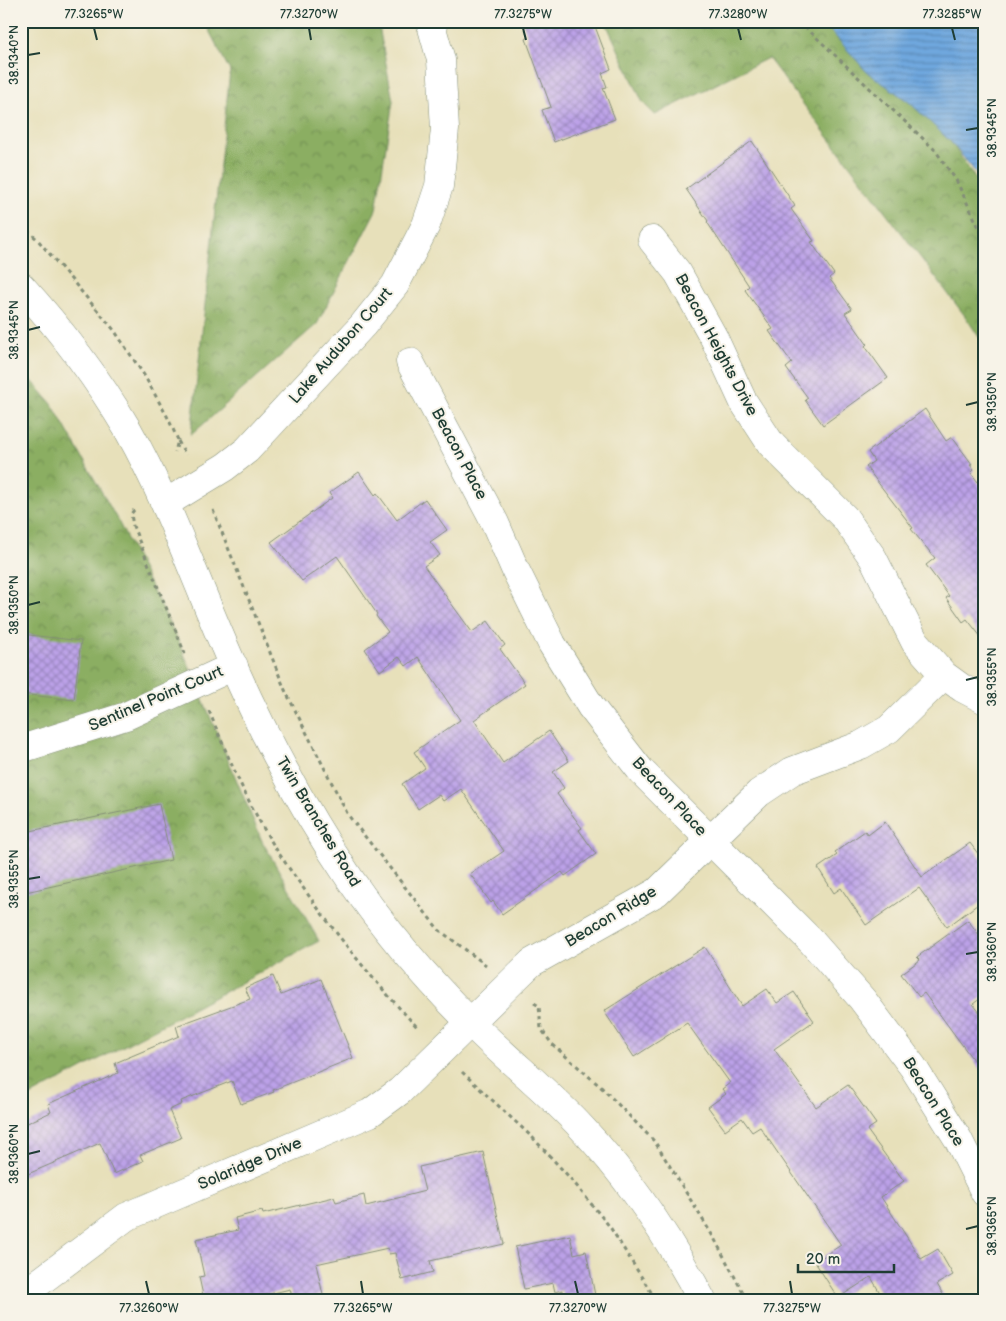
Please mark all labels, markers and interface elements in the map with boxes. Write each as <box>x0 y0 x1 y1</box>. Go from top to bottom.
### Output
text: 77.3265°W <box>64 7 124 22</box>
text: 77.3270°W <box>280 7 338 22</box>
text: 77.3275°W <box>494 7 552 22</box>
text: 77.3280°W <box>708 7 768 22</box>
text: 77.3285°W <box>923 7 981 22</box>
text: 38.9340°N <box>7 25 22 85</box>
text: 38.9345°N <box>985 98 1000 158</box>
street label: Beacon Heights Drive <box>671 271 762 420</box>
street label: Lake Audubon Court <box>286 284 397 408</box>
text: 38.9345°N <box>7 300 22 360</box>
text: 38.9350°N <box>985 372 1000 432</box>
street label: Beacon Place <box>427 405 491 504</box>
text: 38.9350°N <box>7 575 22 635</box>
text: 38.9355°N <box>985 647 1000 707</box>
street label: Sentinel Point Court <box>86 662 226 736</box>
street label: Twin Branches Road <box>272 754 364 890</box>
street label: Beacon Place <box>628 754 711 841</box>
text: 38.9355°N <box>7 849 22 909</box>
street label: Beacon Ridge <box>562 882 661 952</box>
text: 38.9360°N <box>985 922 1000 982</box>
street label: Beacon Place <box>898 1054 968 1150</box>
text: 38.9360°N <box>7 1124 22 1184</box>
street label: Solaridge Drive <box>195 1133 305 1194</box>
text: 38.9365°N <box>985 1196 1000 1256</box>
scale bar <box>798 1241 895 1273</box>
text: 20 m <box>806 1250 840 1269</box>
text: 77.3260°W <box>119 1301 179 1316</box>
text: 77.3265°W <box>333 1301 393 1316</box>
text: 77.3270°W <box>549 1301 607 1316</box>
text: 77.3275°W <box>763 1301 821 1316</box>

